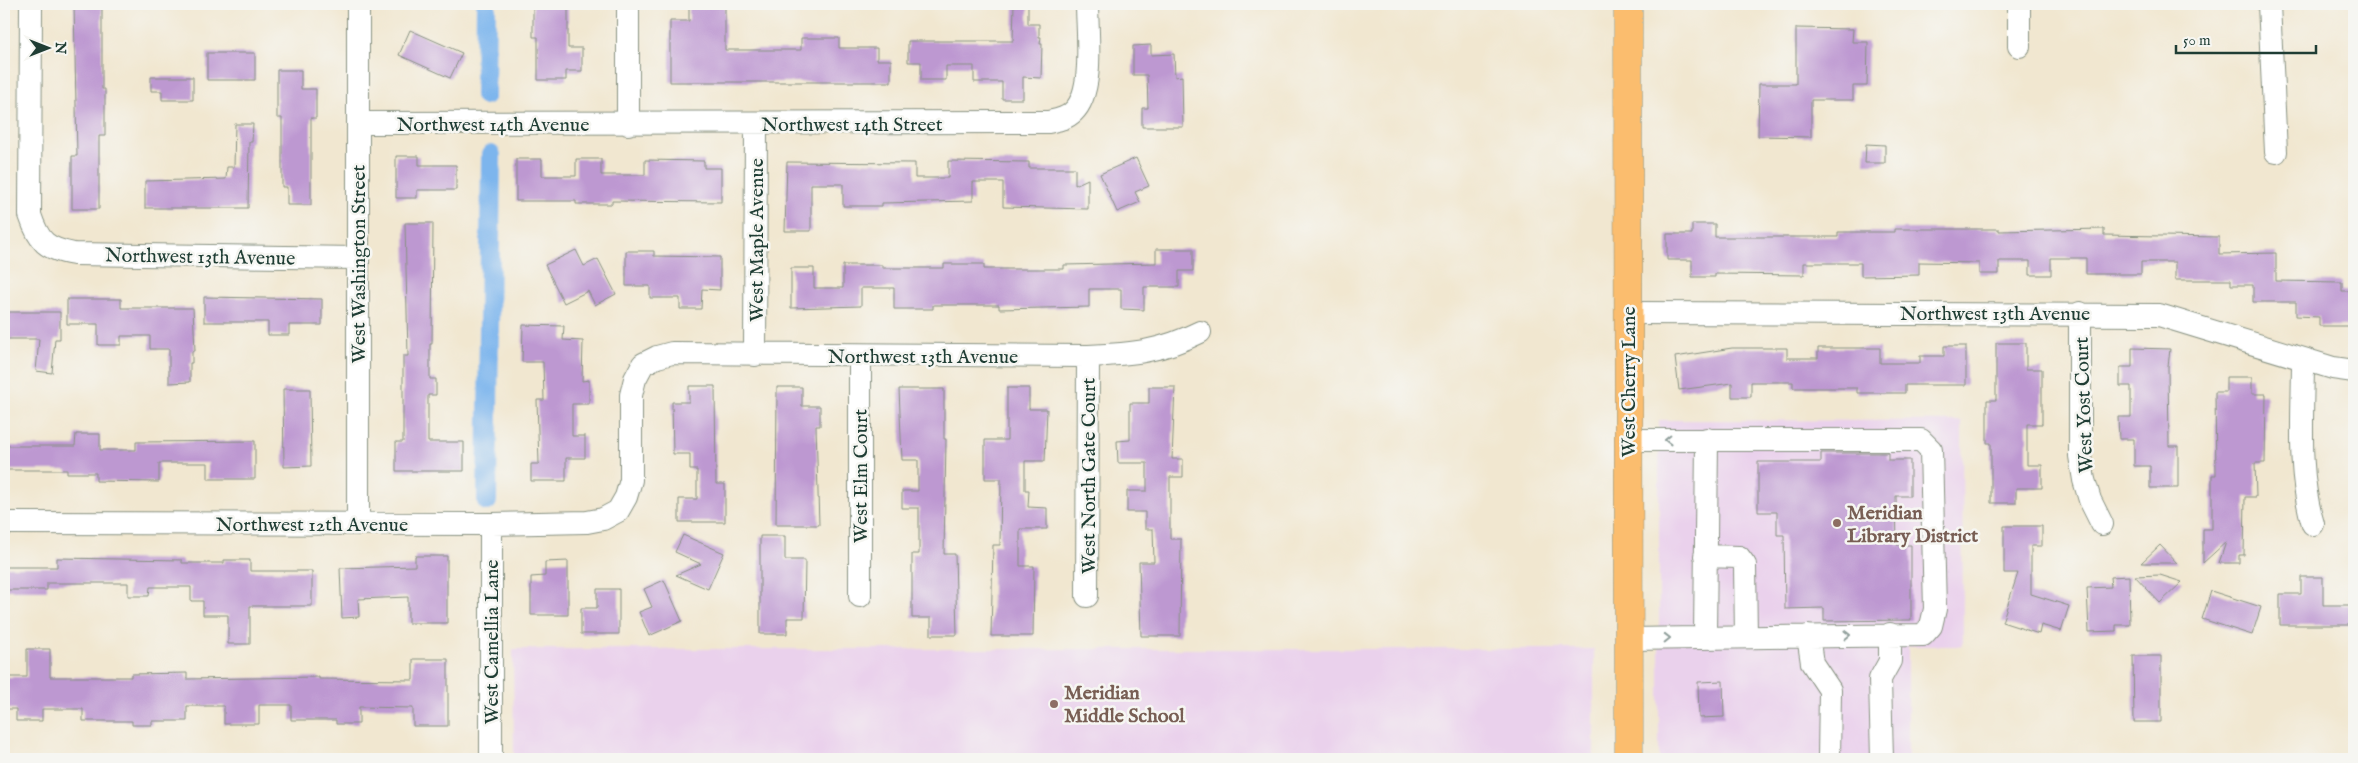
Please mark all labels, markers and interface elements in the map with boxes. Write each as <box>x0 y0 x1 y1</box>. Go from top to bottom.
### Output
north arrow <box>22 22 72 72</box>
scale bar <box>2176 22 2316 54</box>
text: 50 m <box>2183 31 2211 50</box>
text: N <box>51 41 69 54</box>
street label: Northwest 14th Avenue <box>397 113 589 138</box>
street label: Northwest 14th Street <box>761 113 943 138</box>
street label: West Maple Avenue <box>745 158 770 322</box>
street label: West Washington Street <box>347 164 372 363</box>
street label: Northwest 13th Avenue <box>105 243 295 272</box>
street label: Northwest 13th Avenue <box>1900 302 2090 327</box>
street label: West Cherry Lane <box>1617 306 1642 458</box>
street label: West Yost Court <box>2070 336 2099 474</box>
street label: Northwest 13th Avenue <box>828 345 1018 370</box>
street label: West North Gate Court <box>1077 378 1102 574</box>
street label: West Elm Court <box>849 409 874 543</box>
one-way arrow <box>1663 435 1671 445</box>
place label: Meridian Library District <box>1847 501 1978 549</box>
street label: Northwest 12th Avenue <box>216 513 408 538</box>
marker: Meridian Library District <box>1831 517 1843 529</box>
street label: West Camellia Lane <box>480 559 505 725</box>
one-way arrow <box>1844 630 1851 640</box>
one-way arrow <box>1663 633 1671 643</box>
place label: Meridian Middle School <box>1064 681 1185 729</box>
marker: Meridian Middle School <box>1048 698 1060 710</box>

